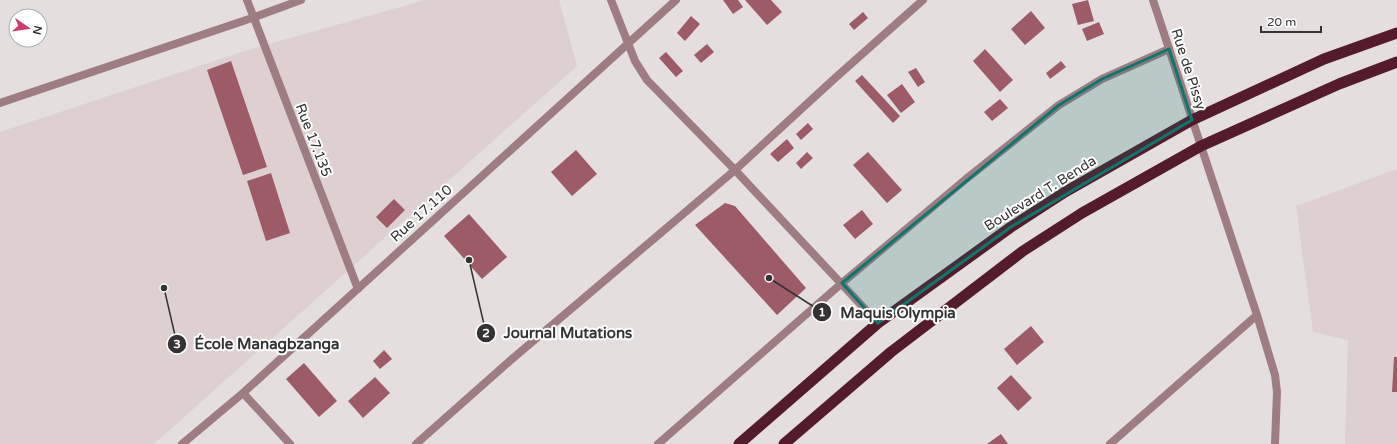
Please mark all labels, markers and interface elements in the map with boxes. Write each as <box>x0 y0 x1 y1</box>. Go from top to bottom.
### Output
north arrow <box>8 8 48 48</box>
scale bar <box>1261 8 1321 34</box>
text: 20 m <box>1267 15 1296 29</box>
text: N <box>30 24 45 36</box>
street label: Rue de Pissy <box>1167 27 1210 112</box>
street label: Rue 17.135 <box>292 101 335 179</box>
street label: Boulevard T. Benda <box>981 152 1099 235</box>
street label: Rue 17.110 <box>387 181 456 245</box>
callout: Maquis Olympia <box>812 299 963 326</box>
text: Maquis Olympia <box>840 304 956 323</box>
text: 1 <box>818 305 826 319</box>
callout: Journal Mutations <box>476 319 640 346</box>
text: Journal Mutations <box>503 324 632 342</box>
text: 2 <box>482 326 490 340</box>
callout: École Managbzanga <box>167 330 348 357</box>
text: École Managbzanga <box>195 334 339 354</box>
text: 3 <box>173 337 181 351</box>

